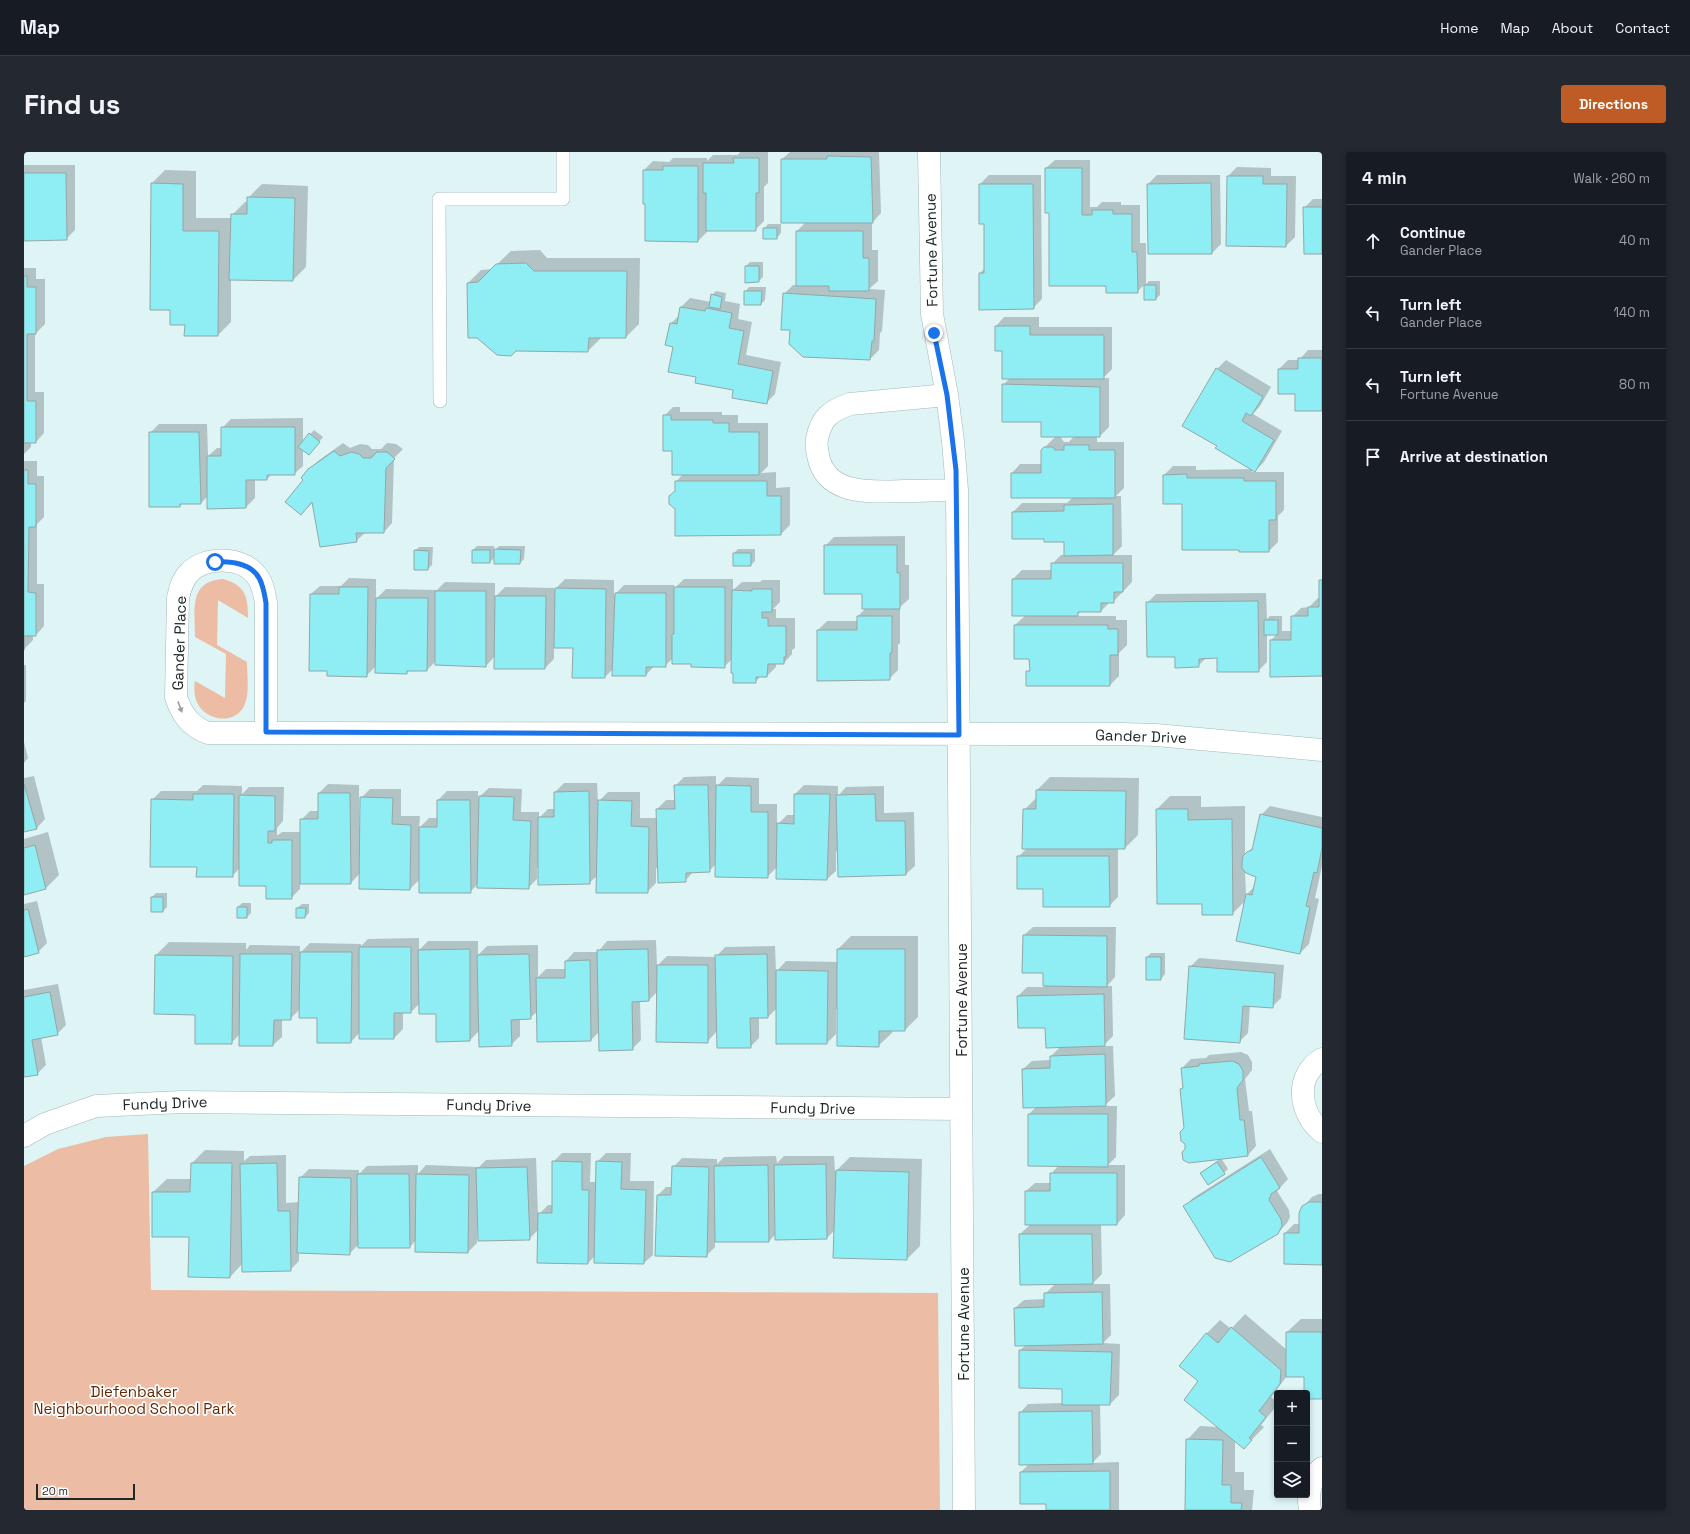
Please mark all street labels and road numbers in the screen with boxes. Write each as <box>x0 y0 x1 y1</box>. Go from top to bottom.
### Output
street label: Fortune Avenue <box>921 193 941 307</box>
street label: Gander Place <box>168 595 190 691</box>
street label: Gander Drive <box>1095 725 1187 747</box>
street label: Fortune Avenue <box>952 943 971 1057</box>
street label: Fundy Drive <box>122 1092 208 1114</box>
street label: Fundy Drive <box>446 1095 532 1115</box>
street label: Fundy Drive <box>770 1098 856 1118</box>
street label: Fortune Avenue <box>954 1267 973 1381</box>

